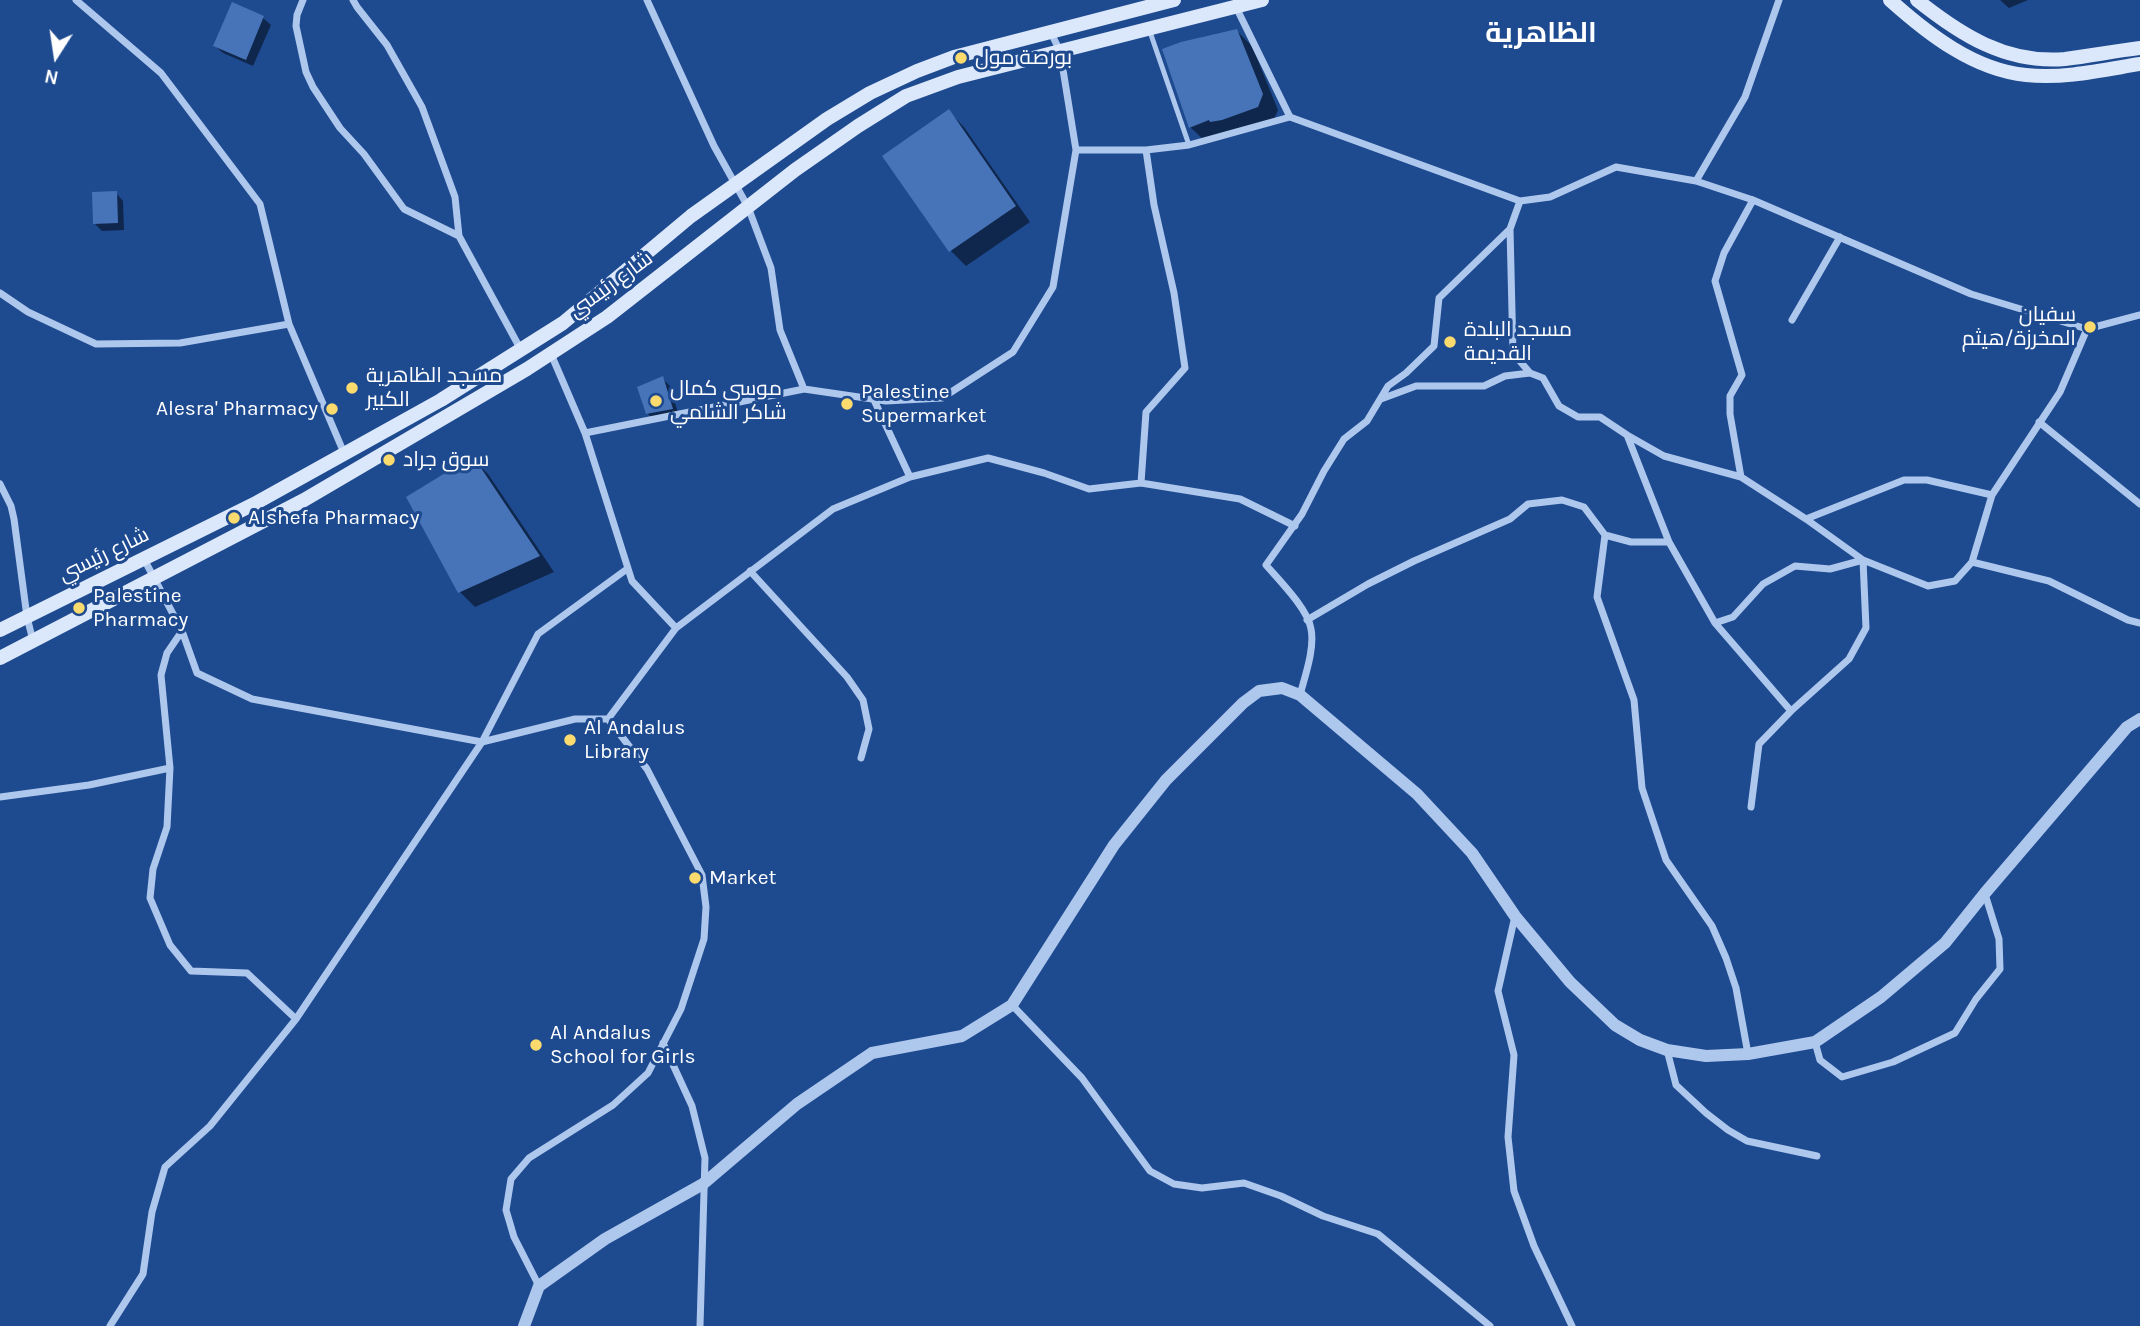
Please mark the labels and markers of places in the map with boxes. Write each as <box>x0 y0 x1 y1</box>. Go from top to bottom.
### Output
place label: بورصة مول <box>975 45 1072 71</box>
marker: بورصة مول <box>953 50 969 66</box>
place label: سفيان المخرزة/هيثم <box>1962 302 2076 352</box>
place label: مسجد البلدة القديمة <box>1464 317 1572 367</box>
marker: سفيان المخرزة/هيثم <box>2082 319 2098 335</box>
marker: مسجد البلدة القديمة <box>1442 334 1458 350</box>
place label: مسجد الظاهرية الكبير <box>366 363 502 413</box>
place label: موسى كمال شاكر الشلمي <box>670 376 787 426</box>
place label: Palestine Supermarket <box>861 379 986 429</box>
marker: مسجد الظاهرية الكبير <box>344 380 360 396</box>
marker: موسى كمال شاكر الشلمي <box>648 393 664 409</box>
place label: Alesra' Pharmacy <box>156 396 318 422</box>
marker: Palestine Supermarket <box>839 396 855 412</box>
marker: Alesra' Pharmacy <box>324 401 340 417</box>
place label: سوق جراد <box>403 447 489 473</box>
marker: سوق جراد <box>381 452 397 468</box>
place label: Alshefa Pharmacy <box>248 505 419 531</box>
marker: Alshefa Pharmacy <box>226 510 242 526</box>
place label: Palestine Pharmacy <box>93 583 188 633</box>
marker: Palestine Pharmacy <box>71 600 87 616</box>
place label: Al Andalus Library <box>584 715 685 765</box>
marker: Al Andalus Library <box>562 732 578 748</box>
place label: Market <box>709 865 776 891</box>
marker: Market <box>687 870 703 886</box>
place label: Al Andalus School for Girls <box>550 1020 696 1070</box>
marker: Al Andalus School for Girls <box>528 1037 544 1053</box>

